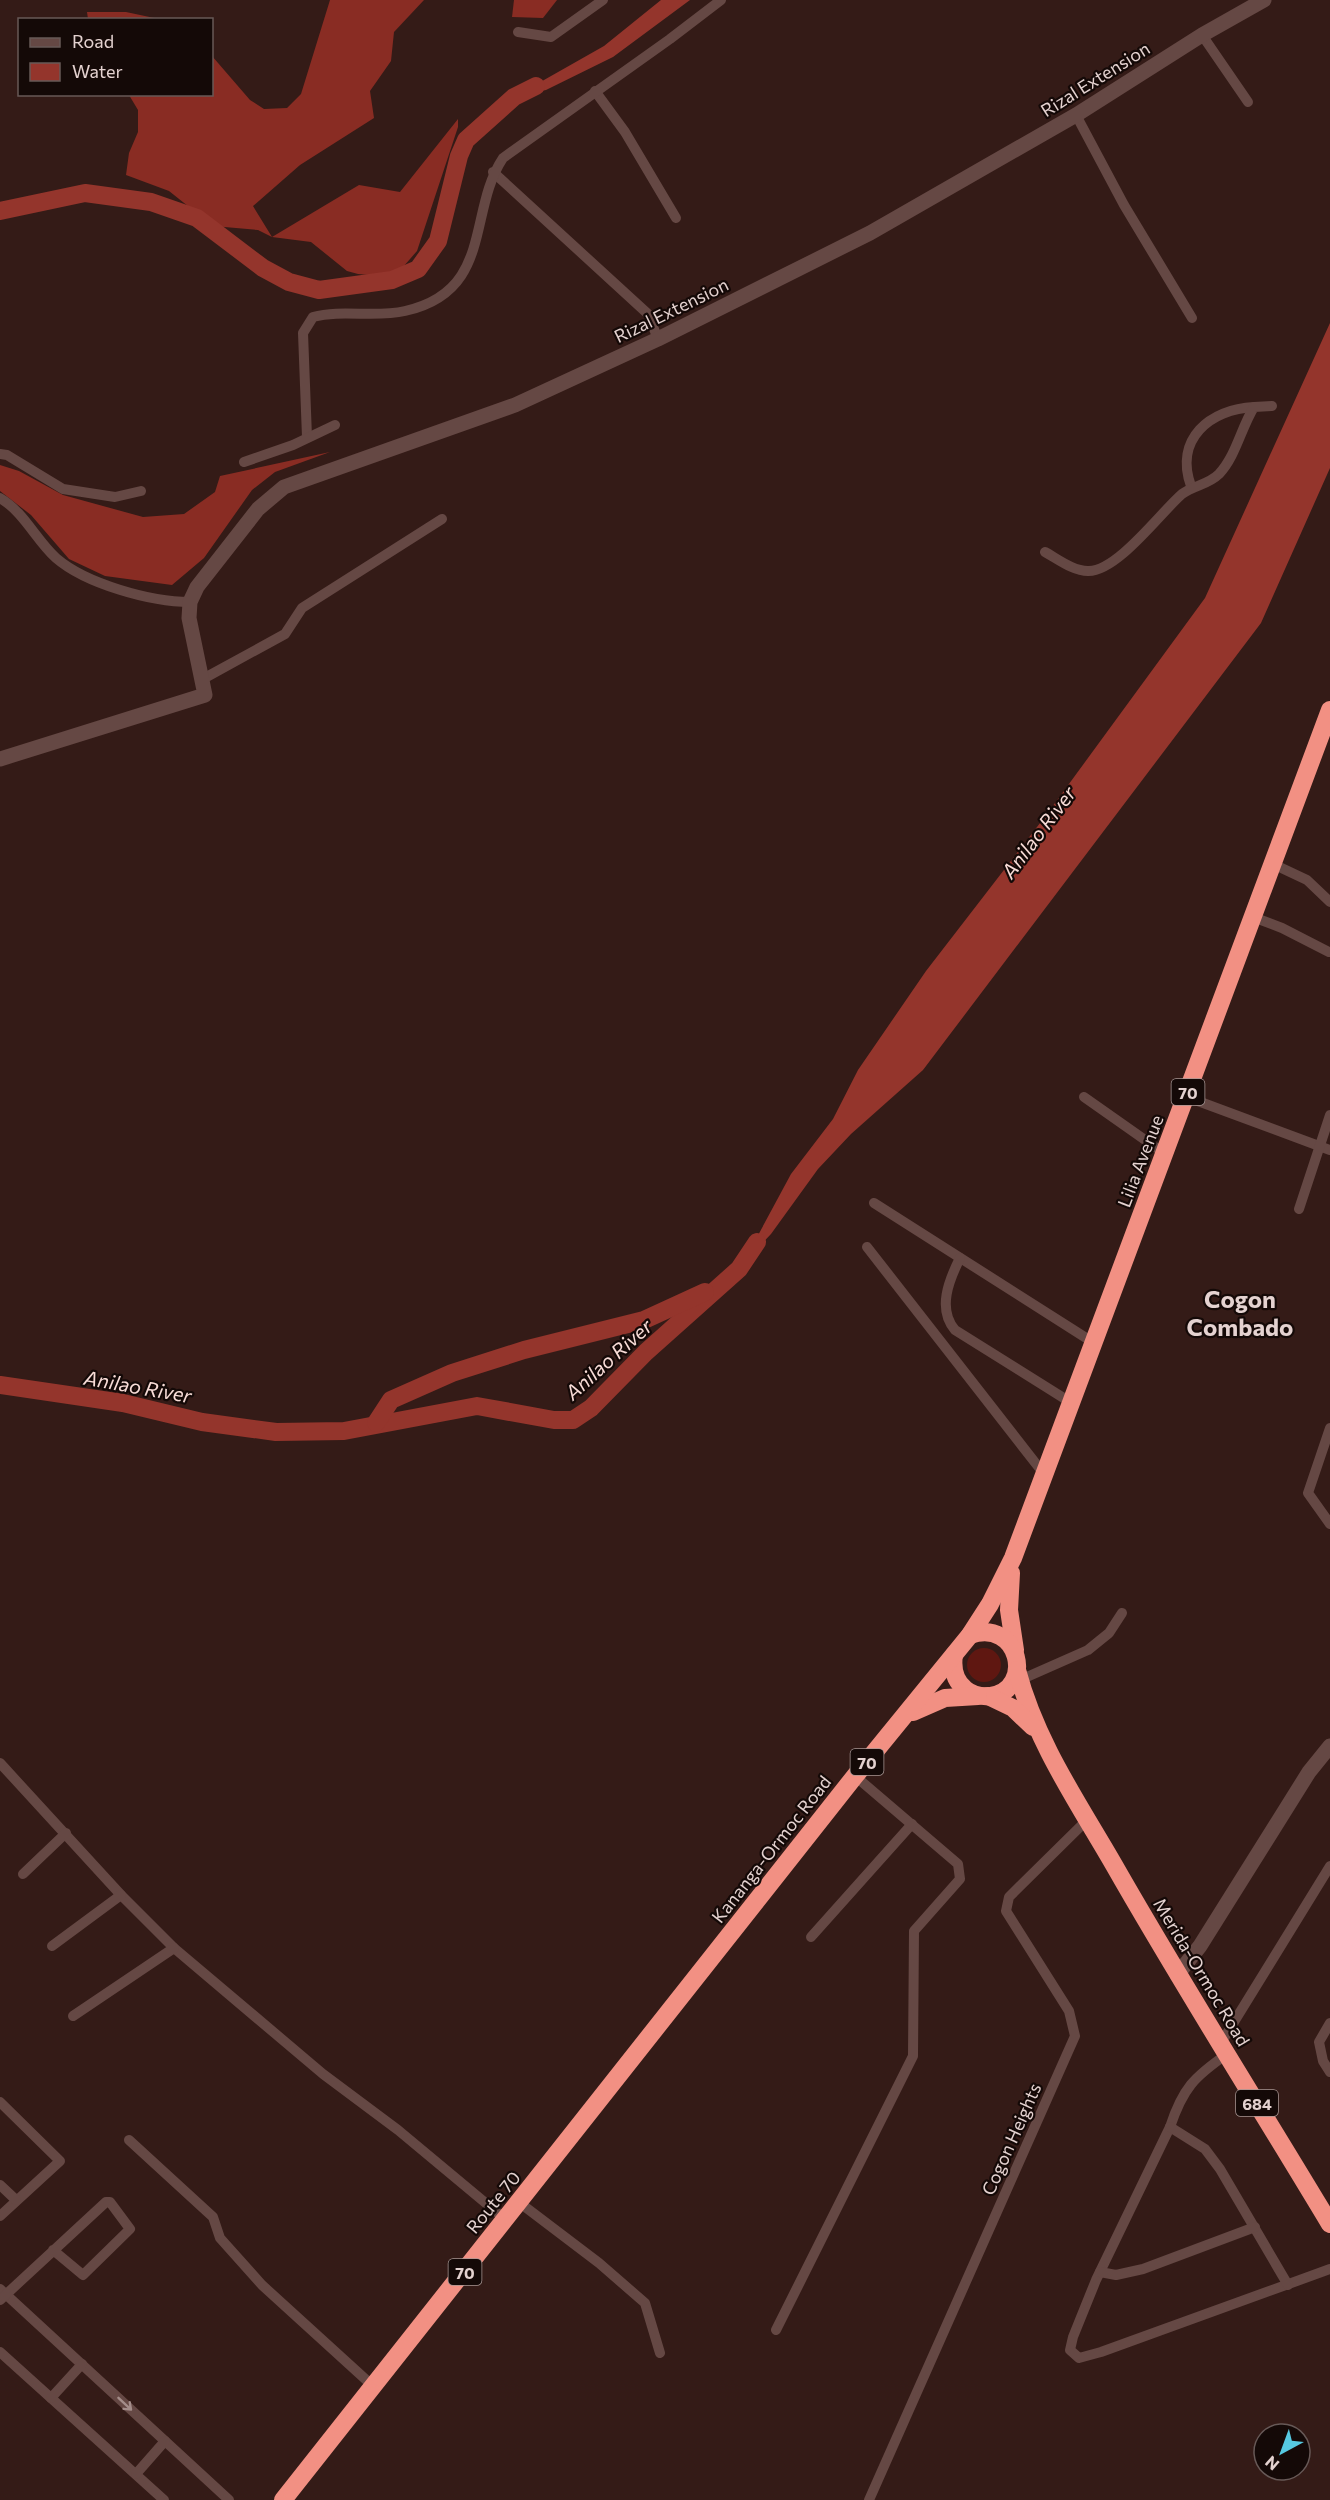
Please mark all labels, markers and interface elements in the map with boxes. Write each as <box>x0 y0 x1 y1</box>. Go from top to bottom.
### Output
legend <box>18 18 213 96</box>
text: Road <box>72 30 114 52</box>
street label: Rizal Extension <box>1036 37 1154 121</box>
text: Water <box>72 60 123 82</box>
street label: Rizal Extension <box>610 273 732 347</box>
water label: Anilao River <box>995 780 1081 884</box>
road number: 70 <box>1172 1079 1204 1105</box>
street label: Lilia Avenue <box>1112 1112 1168 1210</box>
district label: Cogon Combado <box>1187 1284 1293 1341</box>
water label: Anilao River <box>559 1313 657 1405</box>
water label: Anilao River <box>81 1365 195 1407</box>
road number: 70 <box>850 1749 884 1775</box>
street label: Kananga-Ormoc Road <box>707 1771 835 1927</box>
street label: Merida-Ormoc Road <box>1149 1894 1255 2050</box>
street label: Cogon Heights <box>976 2080 1046 2198</box>
road number: 684 <box>1236 2090 1278 2116</box>
street label: Route 70 <box>461 2166 525 2238</box>
road number: 70 <box>448 2259 482 2285</box>
one-way arrow <box>117 2397 132 2411</box>
north arrow <box>1252 2422 1312 2482</box>
text: N <box>1261 2453 1283 2475</box>

